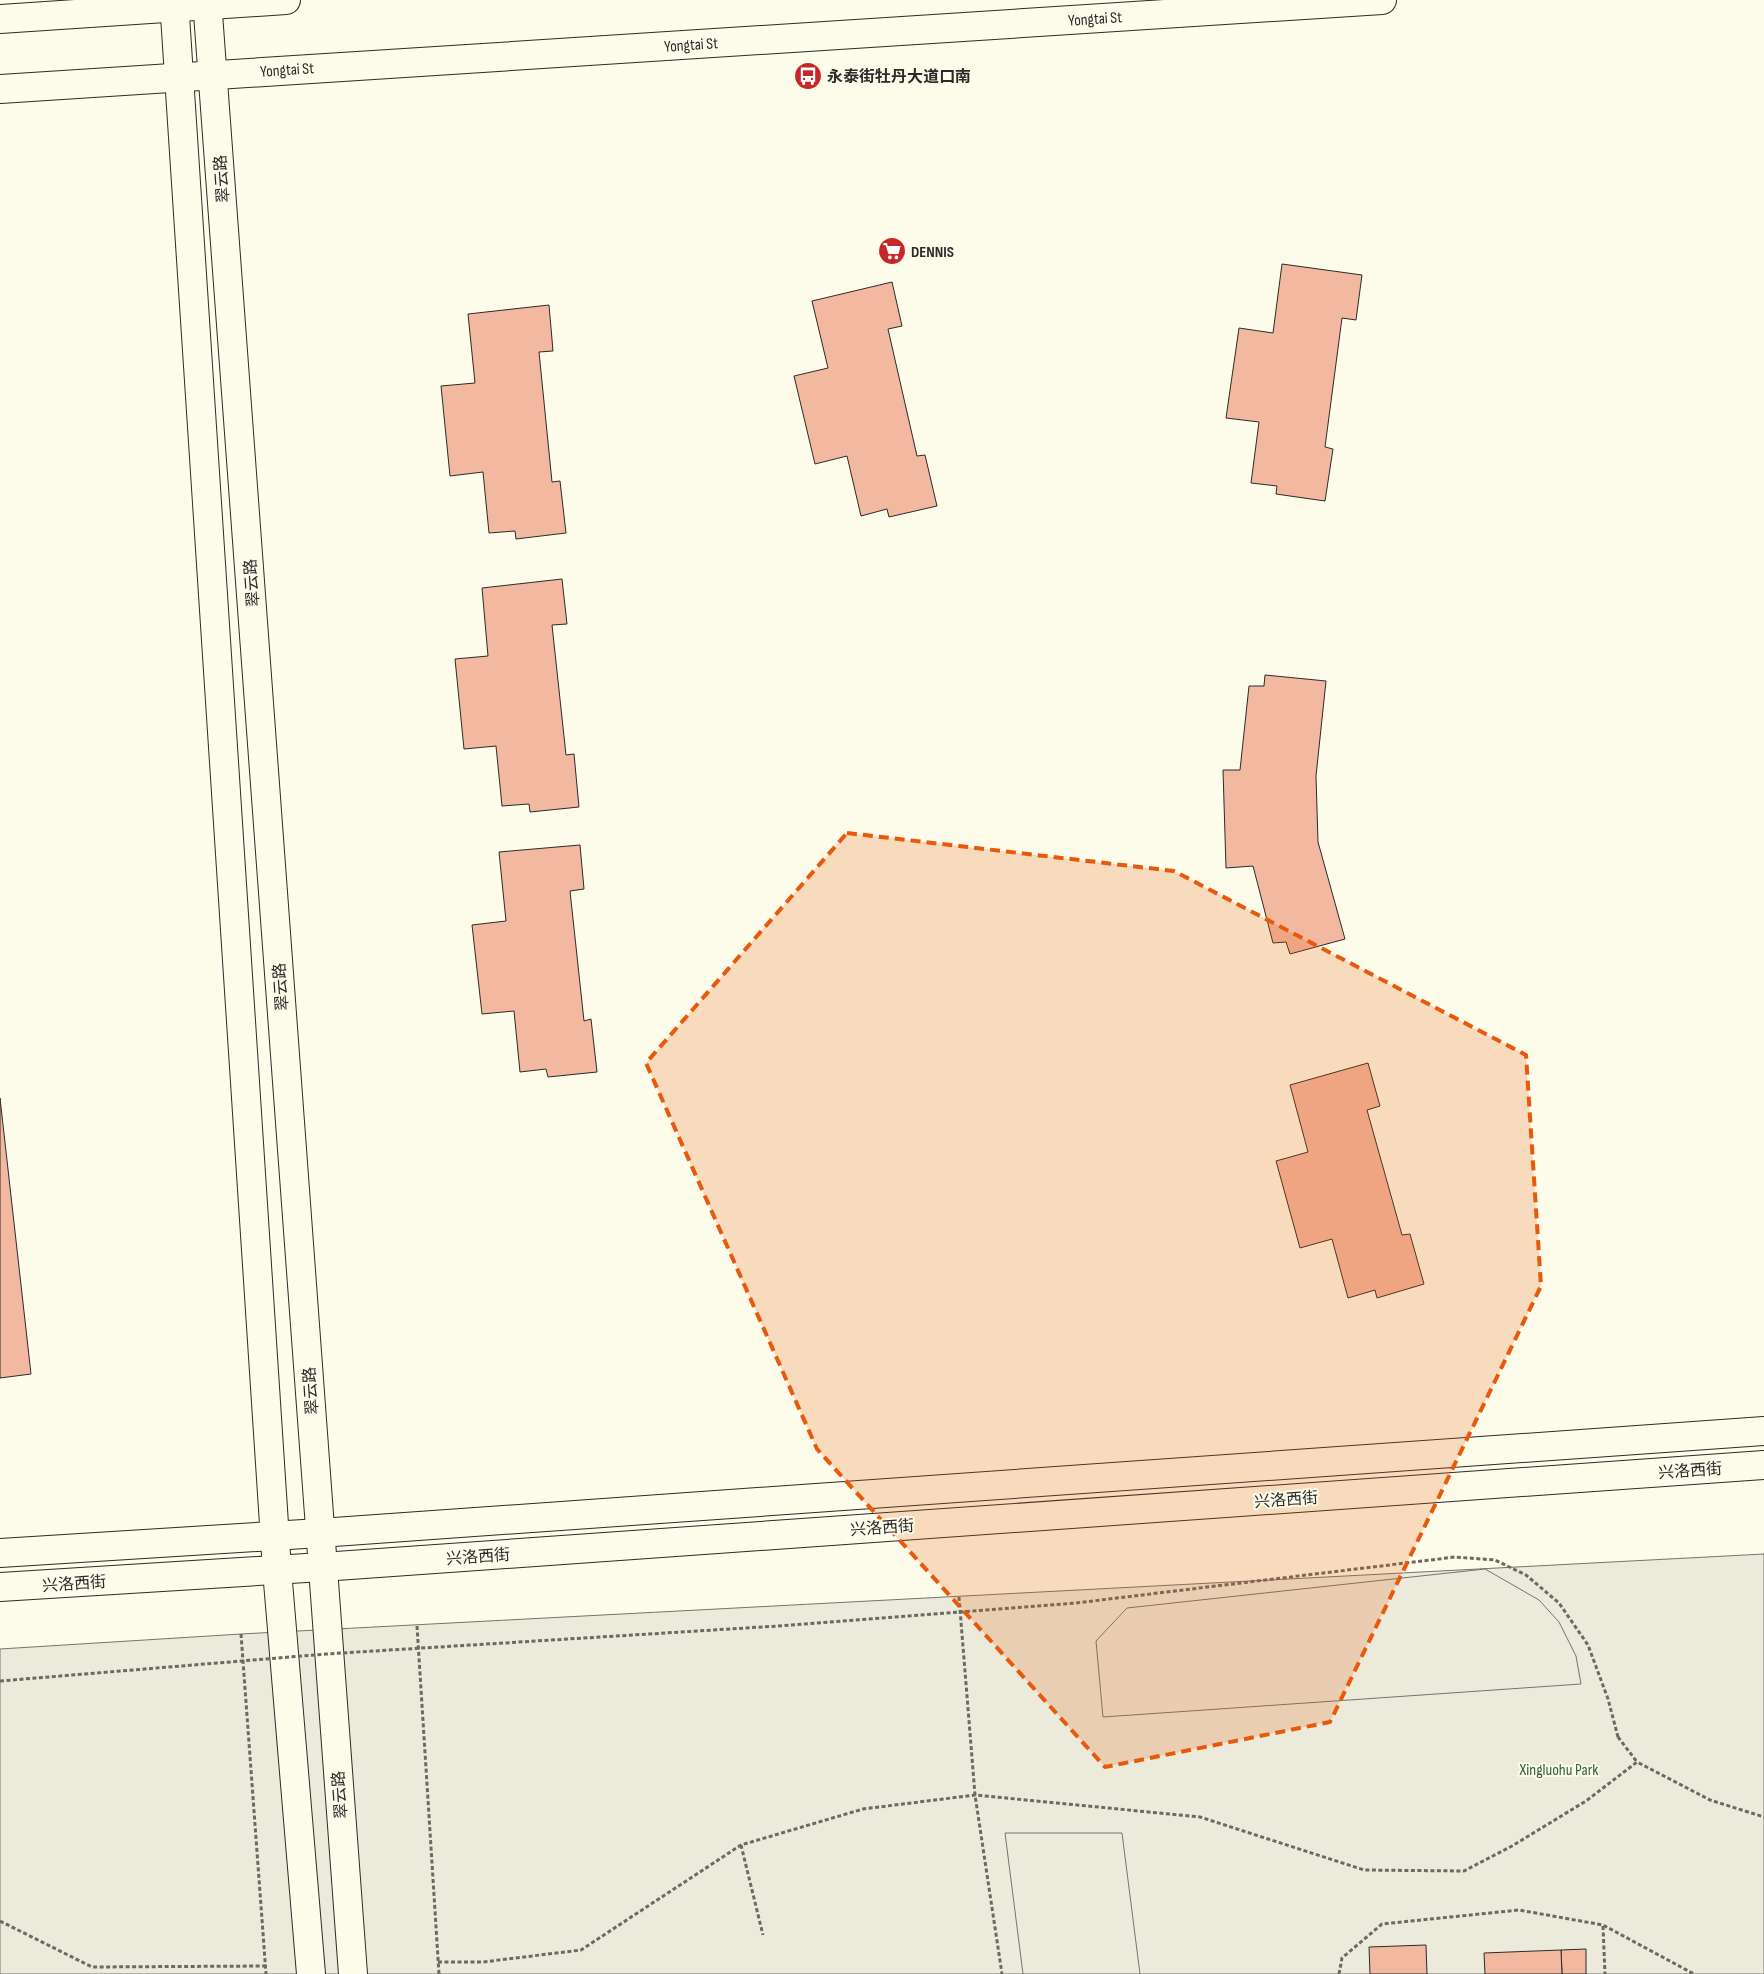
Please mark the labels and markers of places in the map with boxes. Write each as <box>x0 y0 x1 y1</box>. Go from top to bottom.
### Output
bus stop icon: 永泰街牡丹大道口南 <box>793 61 823 91</box>
place label: 永泰街牡丹大道口南 <box>827 68 971 87</box>
supermarket icon: DENNIS <box>877 236 907 266</box>
place label: DENNIS <box>911 243 954 262</box>

